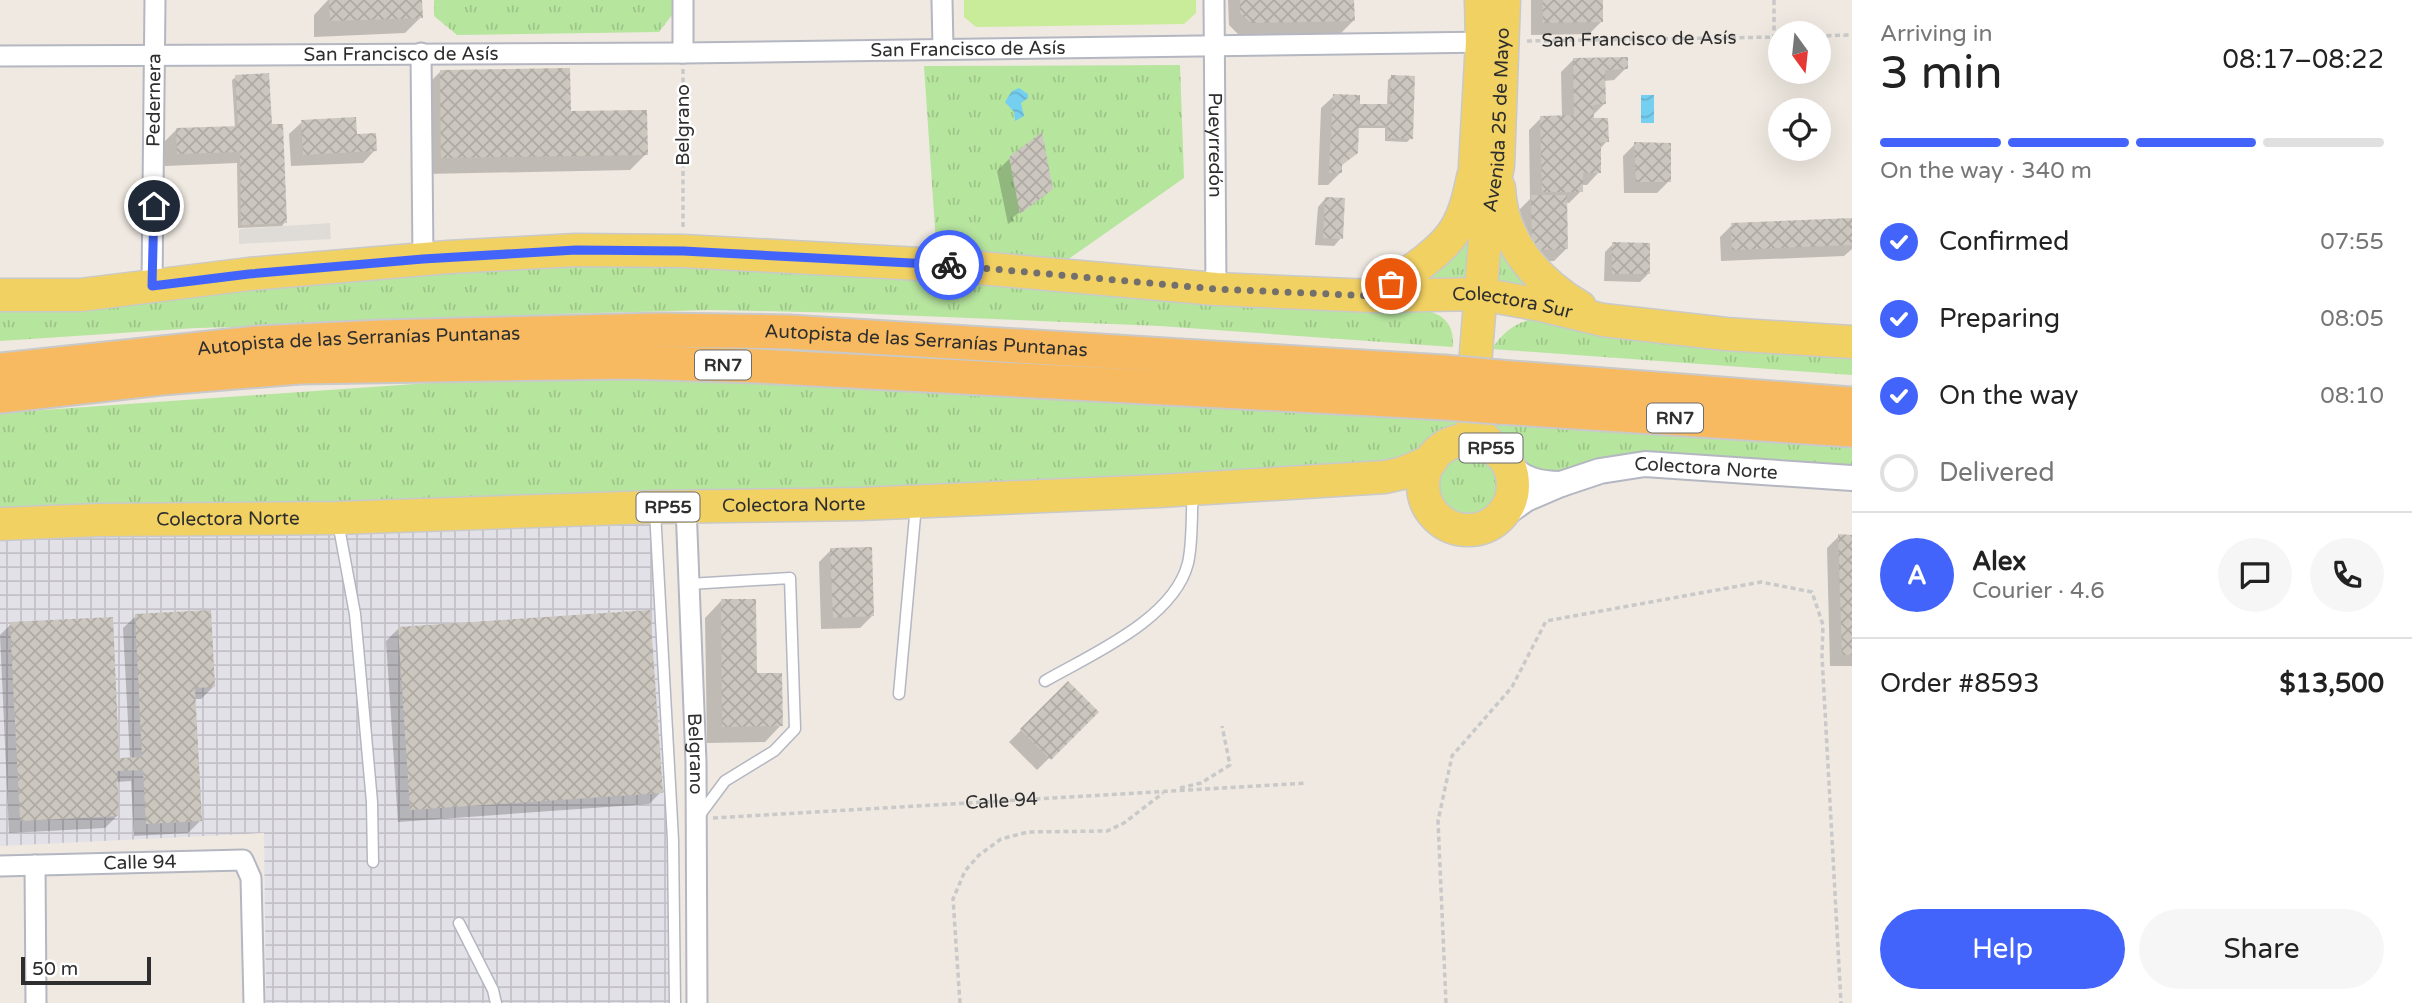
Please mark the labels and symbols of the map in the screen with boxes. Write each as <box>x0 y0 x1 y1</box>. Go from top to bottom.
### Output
north arrow <box>1768 21 1830 84</box>
street label: Avenida 25 de Mayo <box>1479 27 1514 214</box>
street label: San Francisco de Asís <box>1541 27 1737 52</box>
street label: San Francisco de Asís <box>870 37 1066 61</box>
street label: San Francisco de Asís <box>303 43 499 66</box>
street label: Pedernera <box>142 53 165 147</box>
street label: Belgrano <box>672 84 694 166</box>
street label: Pueyrredón <box>1204 92 1226 198</box>
pin <box>124 176 184 236</box>
courier <box>914 230 984 300</box>
pin <box>1361 254 1421 314</box>
street label: Colectora Sur <box>1452 283 1576 323</box>
street label: Autopista de las Serranías Puntanas <box>764 321 1088 361</box>
street label: Autopista de las Serranías Puntanas <box>196 322 521 360</box>
road number: RN7 <box>695 351 751 380</box>
road number: RN7 <box>1647 404 1703 432</box>
road number: RP55 <box>1460 434 1522 462</box>
street label: Colectora Norte <box>1633 453 1778 484</box>
road number: RP55 <box>636 492 700 522</box>
street label: Colectora Norte <box>722 493 866 517</box>
street label: Colectora Norte <box>156 507 300 531</box>
street label: Belgrano <box>683 713 707 795</box>
street label: Calle 94 <box>964 788 1039 814</box>
street label: Calle 94 <box>103 851 177 874</box>
scale bar <box>21 954 150 986</box>

